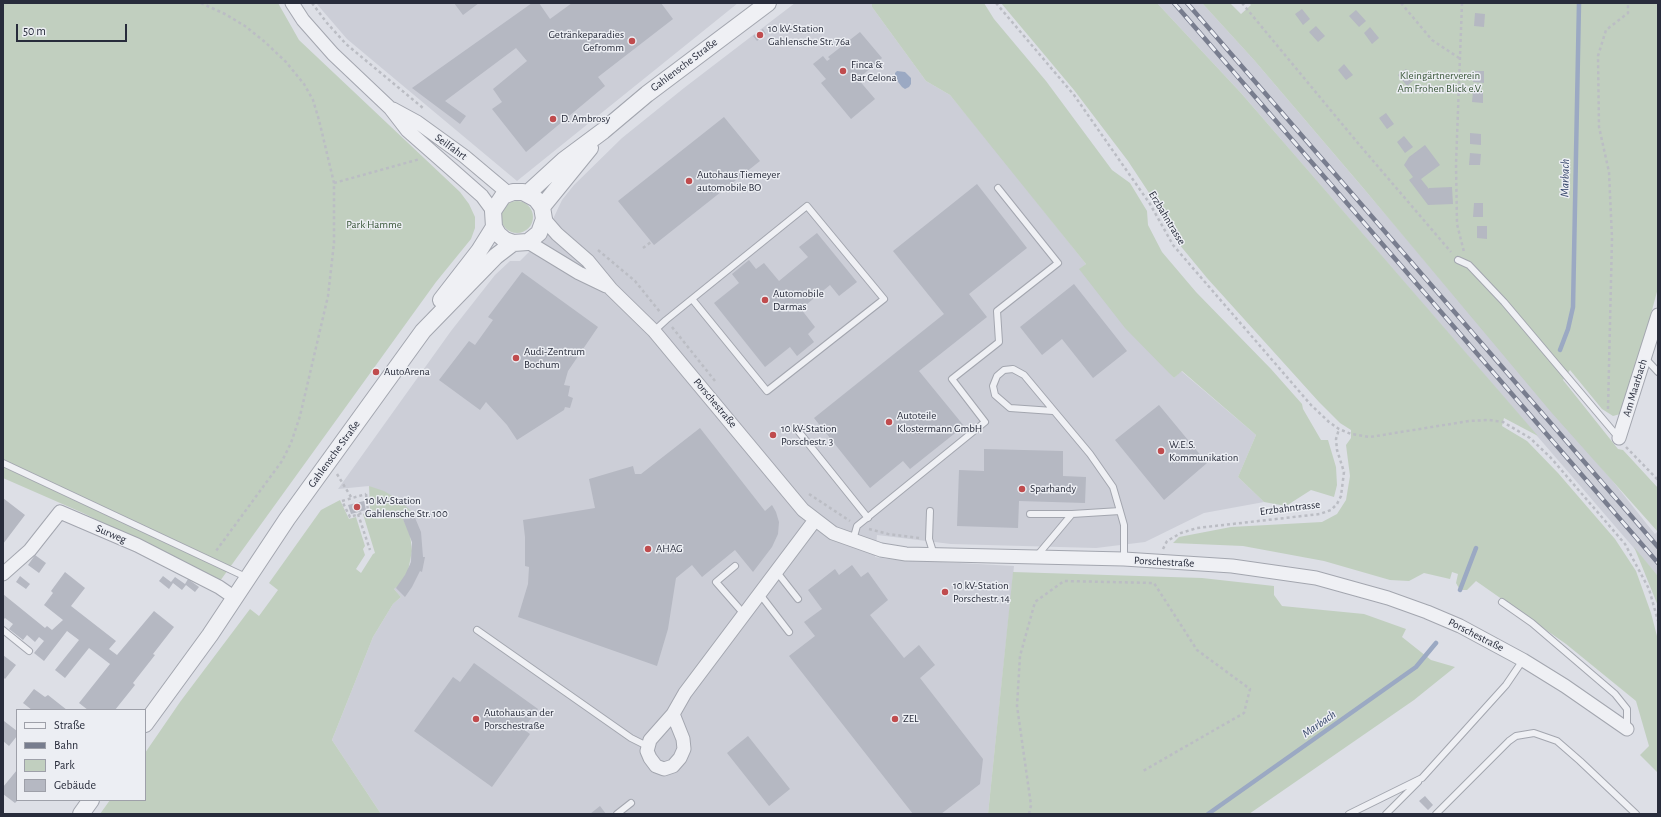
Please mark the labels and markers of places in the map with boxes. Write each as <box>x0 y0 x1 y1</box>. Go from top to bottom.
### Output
place label: 10 kV-Station Gahlensche Str. 76a <box>768 22 850 48</box>
place label: Getränkeparadies Gefromm <box>548 28 624 54</box>
marker: 10 kV-Station Gahlensche Str. 76a <box>755 30 765 40</box>
marker: Getränkeparadies Gefromm <box>627 36 637 46</box>
place label: Finca & Bar Celona <box>851 58 897 84</box>
marker: Finca & Bar Celona <box>838 66 848 76</box>
place label: D. Ambrosy <box>561 112 610 126</box>
marker: D. Ambrosy <box>548 114 558 124</box>
place label: Autohaus Tiemeyer automobile BO <box>697 168 780 194</box>
marker: Autohaus Tiemeyer automobile BO <box>684 176 694 186</box>
place label: Automobile Darmas <box>773 287 824 313</box>
marker: Automobile Darmas <box>760 295 770 305</box>
place label: Audi-Zentrum Bochum <box>524 345 585 371</box>
marker: Audi-Zentrum Bochum <box>511 353 521 363</box>
place label: AutoArena <box>384 365 430 379</box>
marker: AutoArena <box>371 367 381 377</box>
place label: Autoteile Klostermann GmbH <box>897 409 982 435</box>
marker: Autoteile Klostermann GmbH <box>884 417 894 427</box>
place label: 10 kV-Station Porschestr. 3 <box>781 422 837 448</box>
marker: 10 kV-Station Porschestr. 3 <box>768 430 778 440</box>
place label: W.E.S. Kommunikation <box>1169 438 1238 464</box>
marker: W.E.S. Kommunikation <box>1156 446 1166 456</box>
place label: Sparhandy <box>1030 482 1076 496</box>
marker: Sparhandy <box>1017 484 1027 494</box>
place label: 10 kV-Station Gahlensche Str. 100 <box>365 494 448 520</box>
marker: 10 kV-Station Gahlensche Str. 100 <box>352 502 362 512</box>
place label: AHAG <box>656 542 683 556</box>
marker: AHAG <box>643 544 653 554</box>
place label: 10 kV-Station Porschestr. 14 <box>953 579 1010 605</box>
marker: 10 kV-Station Porschestr. 14 <box>940 587 950 597</box>
place label: Autohaus an der Porschestraße <box>484 706 554 732</box>
place label: ZEL <box>903 712 919 726</box>
marker: Autohaus an der Porschestraße <box>471 714 481 724</box>
marker: ZEL <box>890 714 900 724</box>

